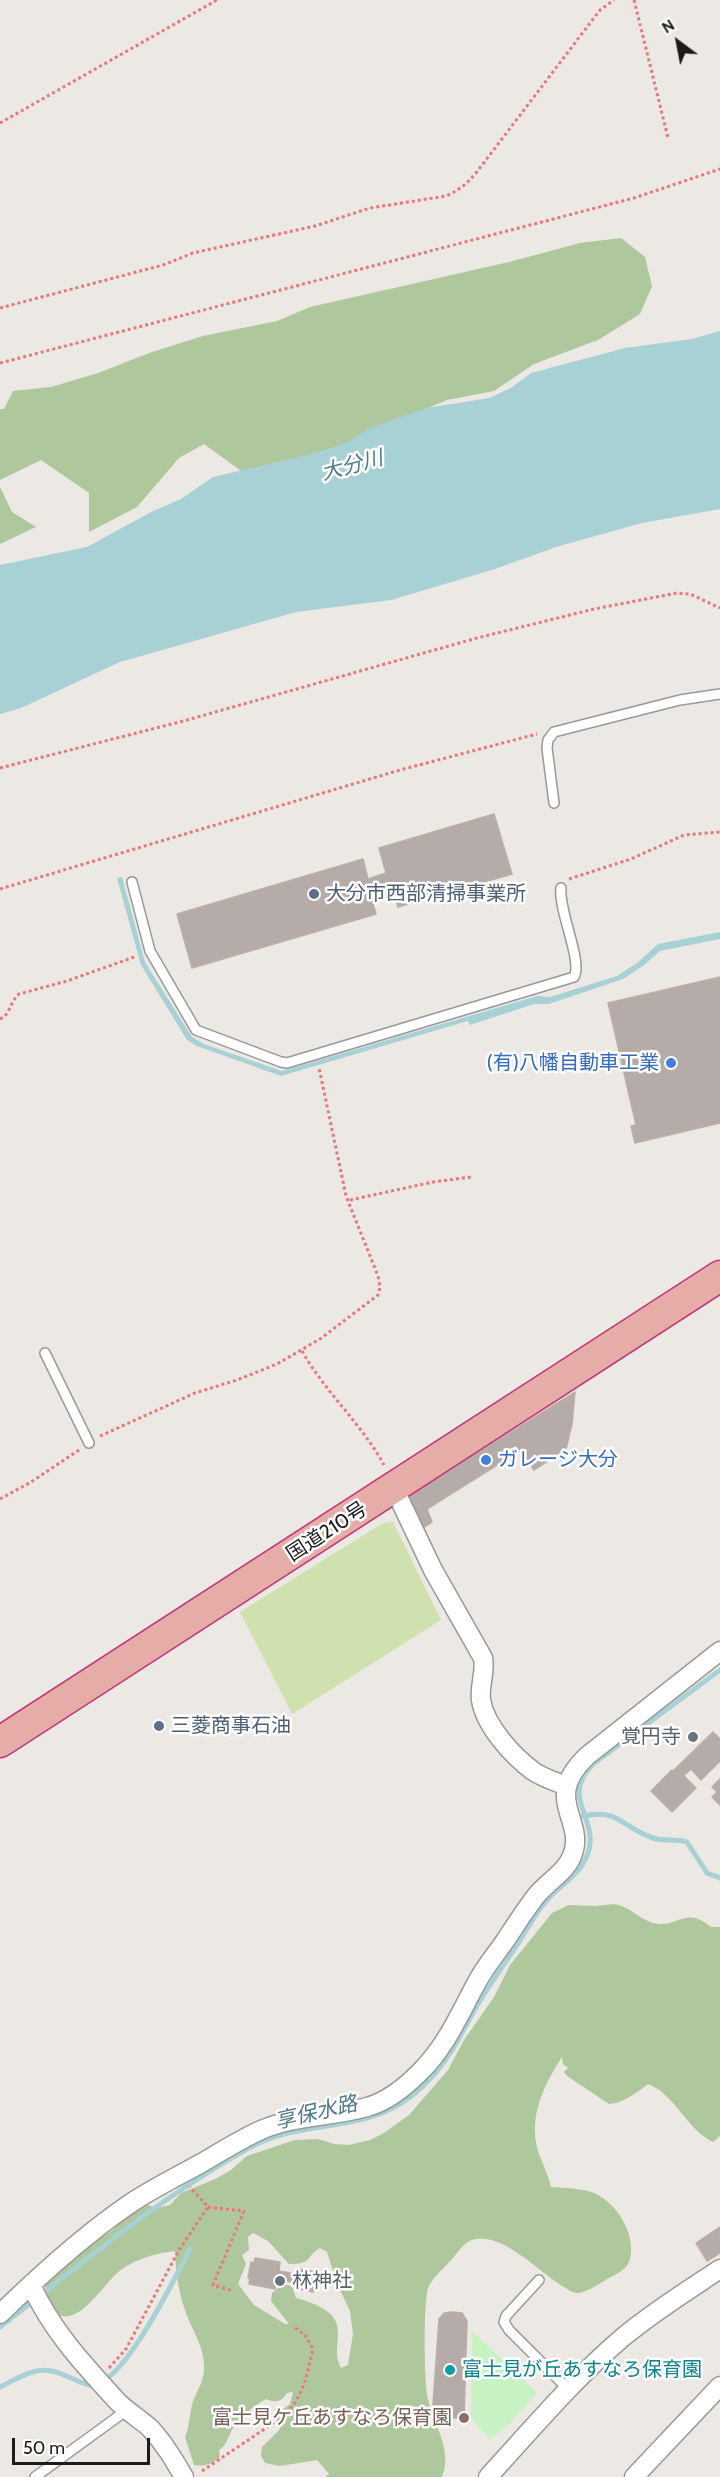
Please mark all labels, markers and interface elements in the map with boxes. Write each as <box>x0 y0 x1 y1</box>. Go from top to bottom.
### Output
north arrow <box>648 12 708 72</box>
text: N <box>658 15 678 37</box>
water label: 大分川 <box>318 446 386 486</box>
place label: 大分市西部清掃事業所 <box>326 882 526 906</box>
marker: 大分市西部清掃事業所 <box>307 887 321 901</box>
place label: (有)八幡自動車工業 <box>486 1051 659 1075</box>
marker: (有)八幡自動車工業 <box>664 1056 678 1070</box>
place label: ガレージ大分 <box>498 1448 618 1472</box>
marker: ガレージ大分 <box>479 1453 493 1467</box>
street label: 国道210号 <box>282 1497 372 1567</box>
place label: 三菱商事石油 <box>171 1714 291 1738</box>
marker: 三菱商事石油 <box>152 1719 166 1733</box>
place label: 覚円寺 <box>621 1725 681 1749</box>
marker: 覚円寺 <box>686 1730 700 1744</box>
water label: 享保水路 <box>272 2091 360 2135</box>
place label: 林神社 <box>292 2269 352 2293</box>
marker: 林神社 <box>273 2274 287 2288</box>
place label: 富士見が丘あすなろ保育園 <box>462 2358 702 2382</box>
marker: 富士見が丘あすなろ保育園 <box>443 2363 457 2377</box>
place label: 富士見ケ丘あすなろ保育園 <box>212 2406 452 2430</box>
marker: 富士見ケ丘あすなろ保育園 <box>457 2411 471 2425</box>
scale bar <box>15 2426 153 2464</box>
text: 50 m <box>23 2437 65 2459</box>

